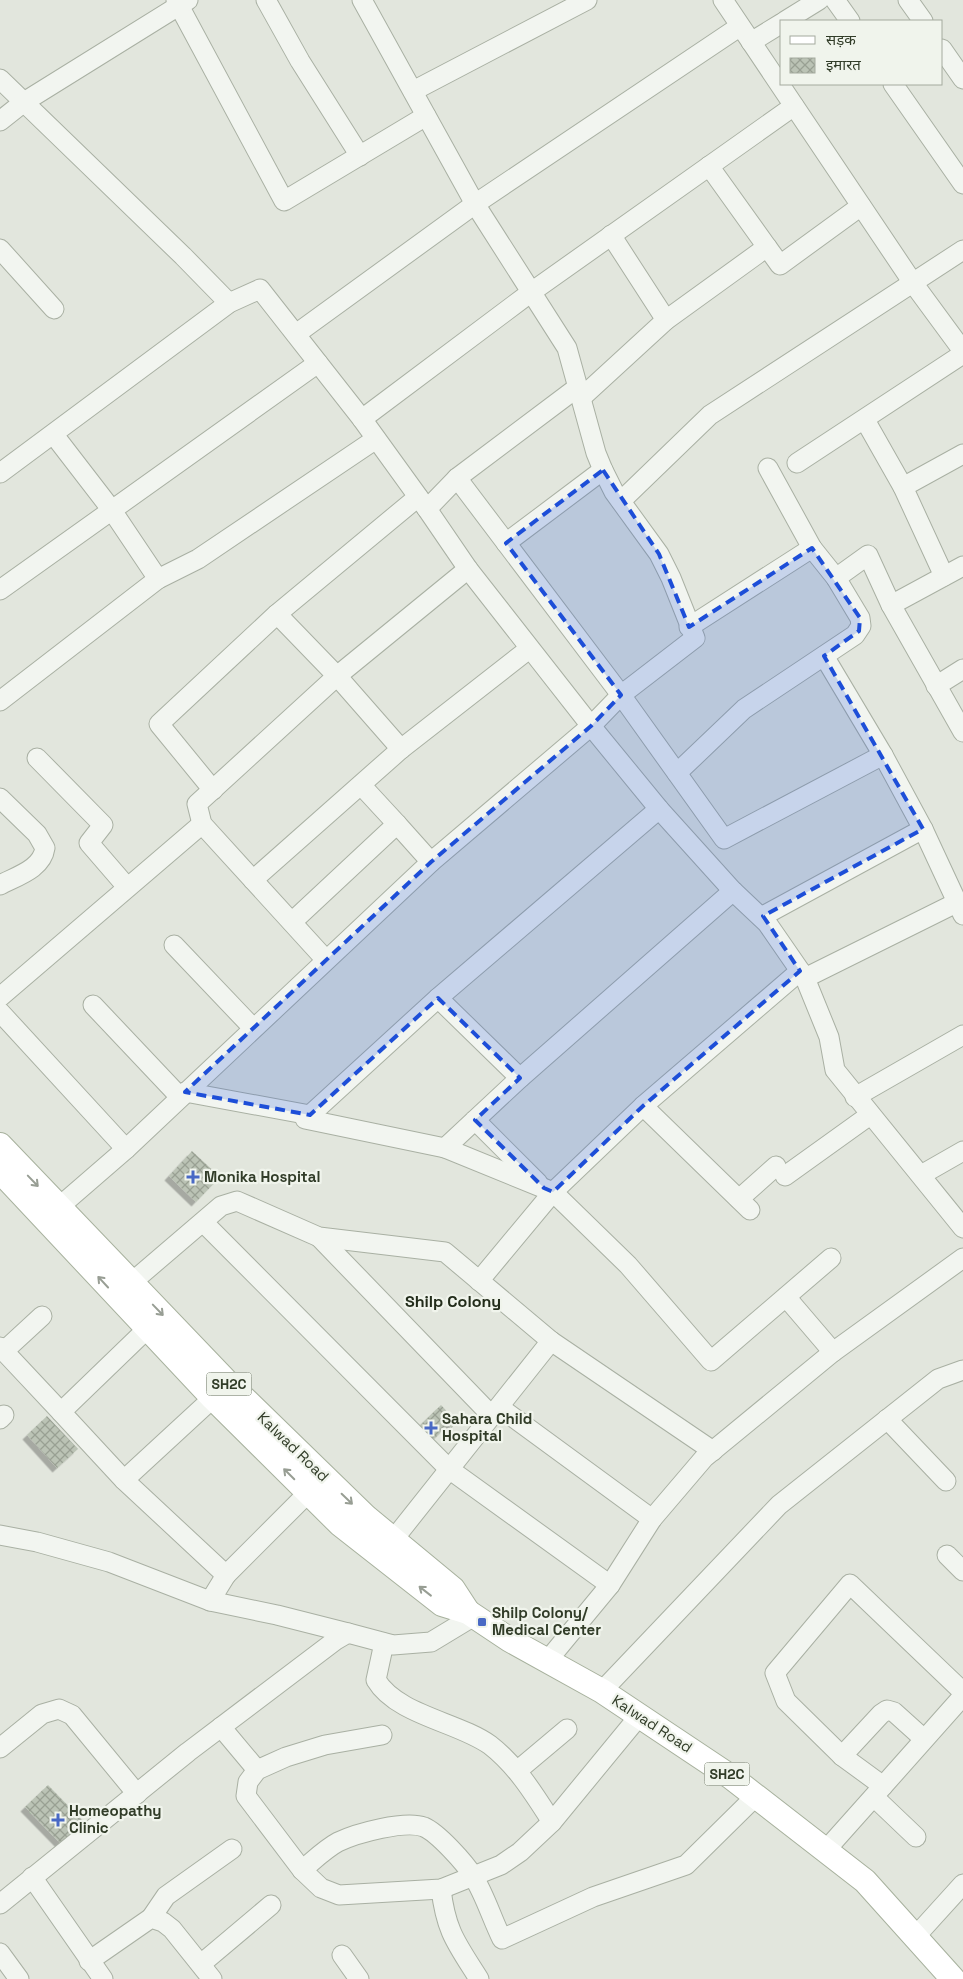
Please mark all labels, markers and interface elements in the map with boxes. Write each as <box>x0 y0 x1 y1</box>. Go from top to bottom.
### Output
legend <box>780 20 943 85</box>
text: सड़क <box>826 30 856 49</box>
text: इमारत <box>826 55 861 74</box>
place label: Monika Hospital <box>204 1167 320 1186</box>
marker: Monika Hospital <box>186 1170 200 1184</box>
one-way arrow <box>27 1174 39 1187</box>
one-way arrow <box>97 1275 109 1288</box>
district label: Shilp Colony <box>405 1291 501 1312</box>
one-way arrow <box>152 1304 164 1317</box>
road number: SH2C <box>206 1372 252 1396</box>
street label: Kalwad Road <box>254 1408 333 1485</box>
place label: Sahara Child Hospital <box>442 1409 532 1445</box>
marker: Sahara Child Hospital <box>424 1421 438 1435</box>
one-way arrow <box>282 1468 295 1480</box>
one-way arrow <box>341 1493 353 1506</box>
one-way arrow <box>419 1585 432 1596</box>
place label: Shilp Colony/ Medical Center <box>492 1603 601 1639</box>
marker: Shilp Colony/ Medical Center <box>476 1616 488 1628</box>
street label: Kalwad Road <box>608 1691 696 1757</box>
road number: SH2C <box>704 1762 750 1786</box>
place label: Homeopathy Clinic <box>69 1801 162 1837</box>
marker: Homeopathy Clinic <box>51 1813 65 1827</box>

